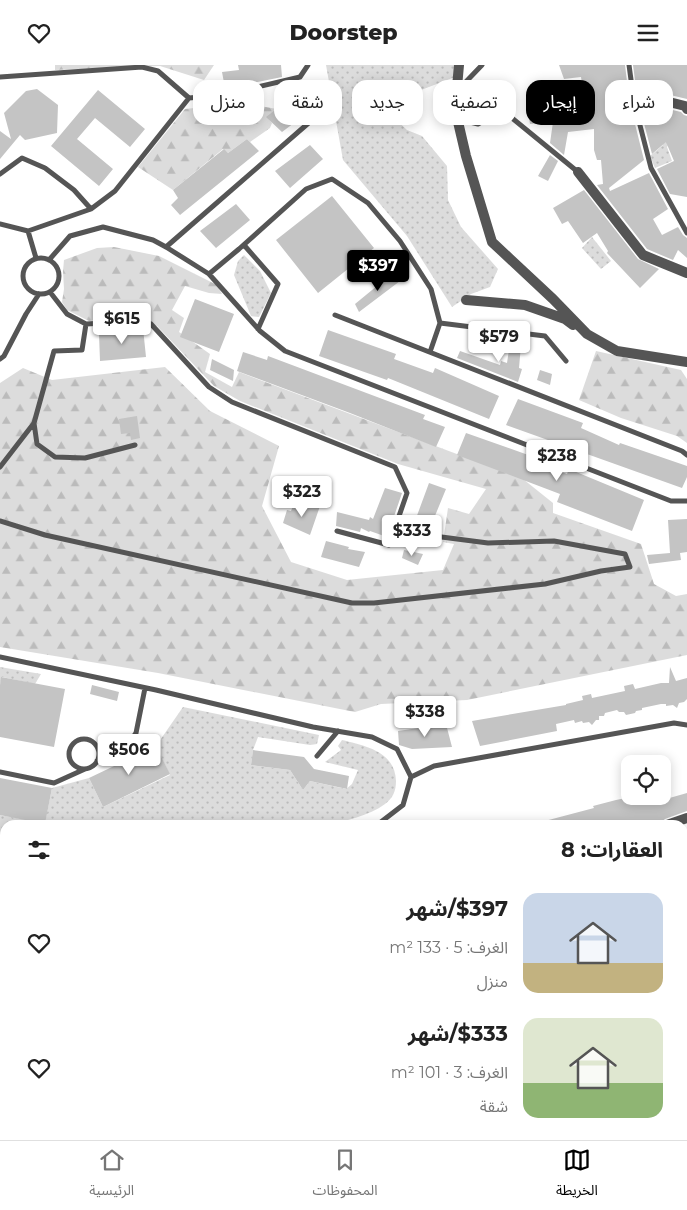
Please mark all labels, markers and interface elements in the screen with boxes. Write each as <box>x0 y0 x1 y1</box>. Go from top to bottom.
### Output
icon: heart <box>25 19 53 47</box>
text: Doorstep <box>289 19 398 46</box>
icon: menu <box>634 19 662 47</box>
chip: منزل <box>193 80 264 125</box>
chip: شقة <box>274 80 342 125</box>
chip: جديد <box>352 80 423 125</box>
chip: تصفية <box>433 80 516 125</box>
chip: إيجار <box>526 80 595 125</box>
chip: شراء <box>605 80 673 125</box>
pin: $397 <box>348 249 408 292</box>
text: $397 <box>358 256 398 275</box>
pin: $615 <box>92 303 152 345</box>
text: $615 <box>104 309 140 328</box>
pin: $579 <box>469 321 529 363</box>
text: $579 <box>479 327 519 346</box>
pin: $238 <box>527 439 587 482</box>
text: $238 <box>537 446 577 465</box>
pin: $323 <box>272 475 332 518</box>
text: $323 <box>283 482 321 501</box>
pin: $333 <box>382 515 442 557</box>
text: $333 <box>393 521 431 540</box>
pin: $338 <box>395 695 455 738</box>
text: $338 <box>405 702 445 721</box>
pin: $506 <box>99 733 159 776</box>
text: $506 <box>109 740 149 759</box>
map controls <box>621 755 671 805</box>
button: locate <box>621 755 671 805</box>
icon: filters <box>25 836 53 864</box>
text: العقارات: 8 <box>561 837 663 862</box>
text: $397/شهر <box>406 896 508 921</box>
icon: home <box>563 913 623 973</box>
icon: heart <box>25 929 53 957</box>
text: الغرف: 5 · 133 m² <box>389 938 508 957</box>
text: منزل <box>477 972 508 991</box>
text: $333/شهر <box>408 1021 508 1046</box>
icon: home <box>563 1038 623 1098</box>
icon: heart <box>25 1054 53 1082</box>
text: الغرف: 3 · 101 m² <box>391 1063 508 1082</box>
text: شقة <box>480 1097 508 1116</box>
tab: الرئيسية <box>89 1146 134 1205</box>
tab: المحفوظات <box>313 1146 378 1205</box>
tab: الخريطة <box>556 1146 598 1205</box>

